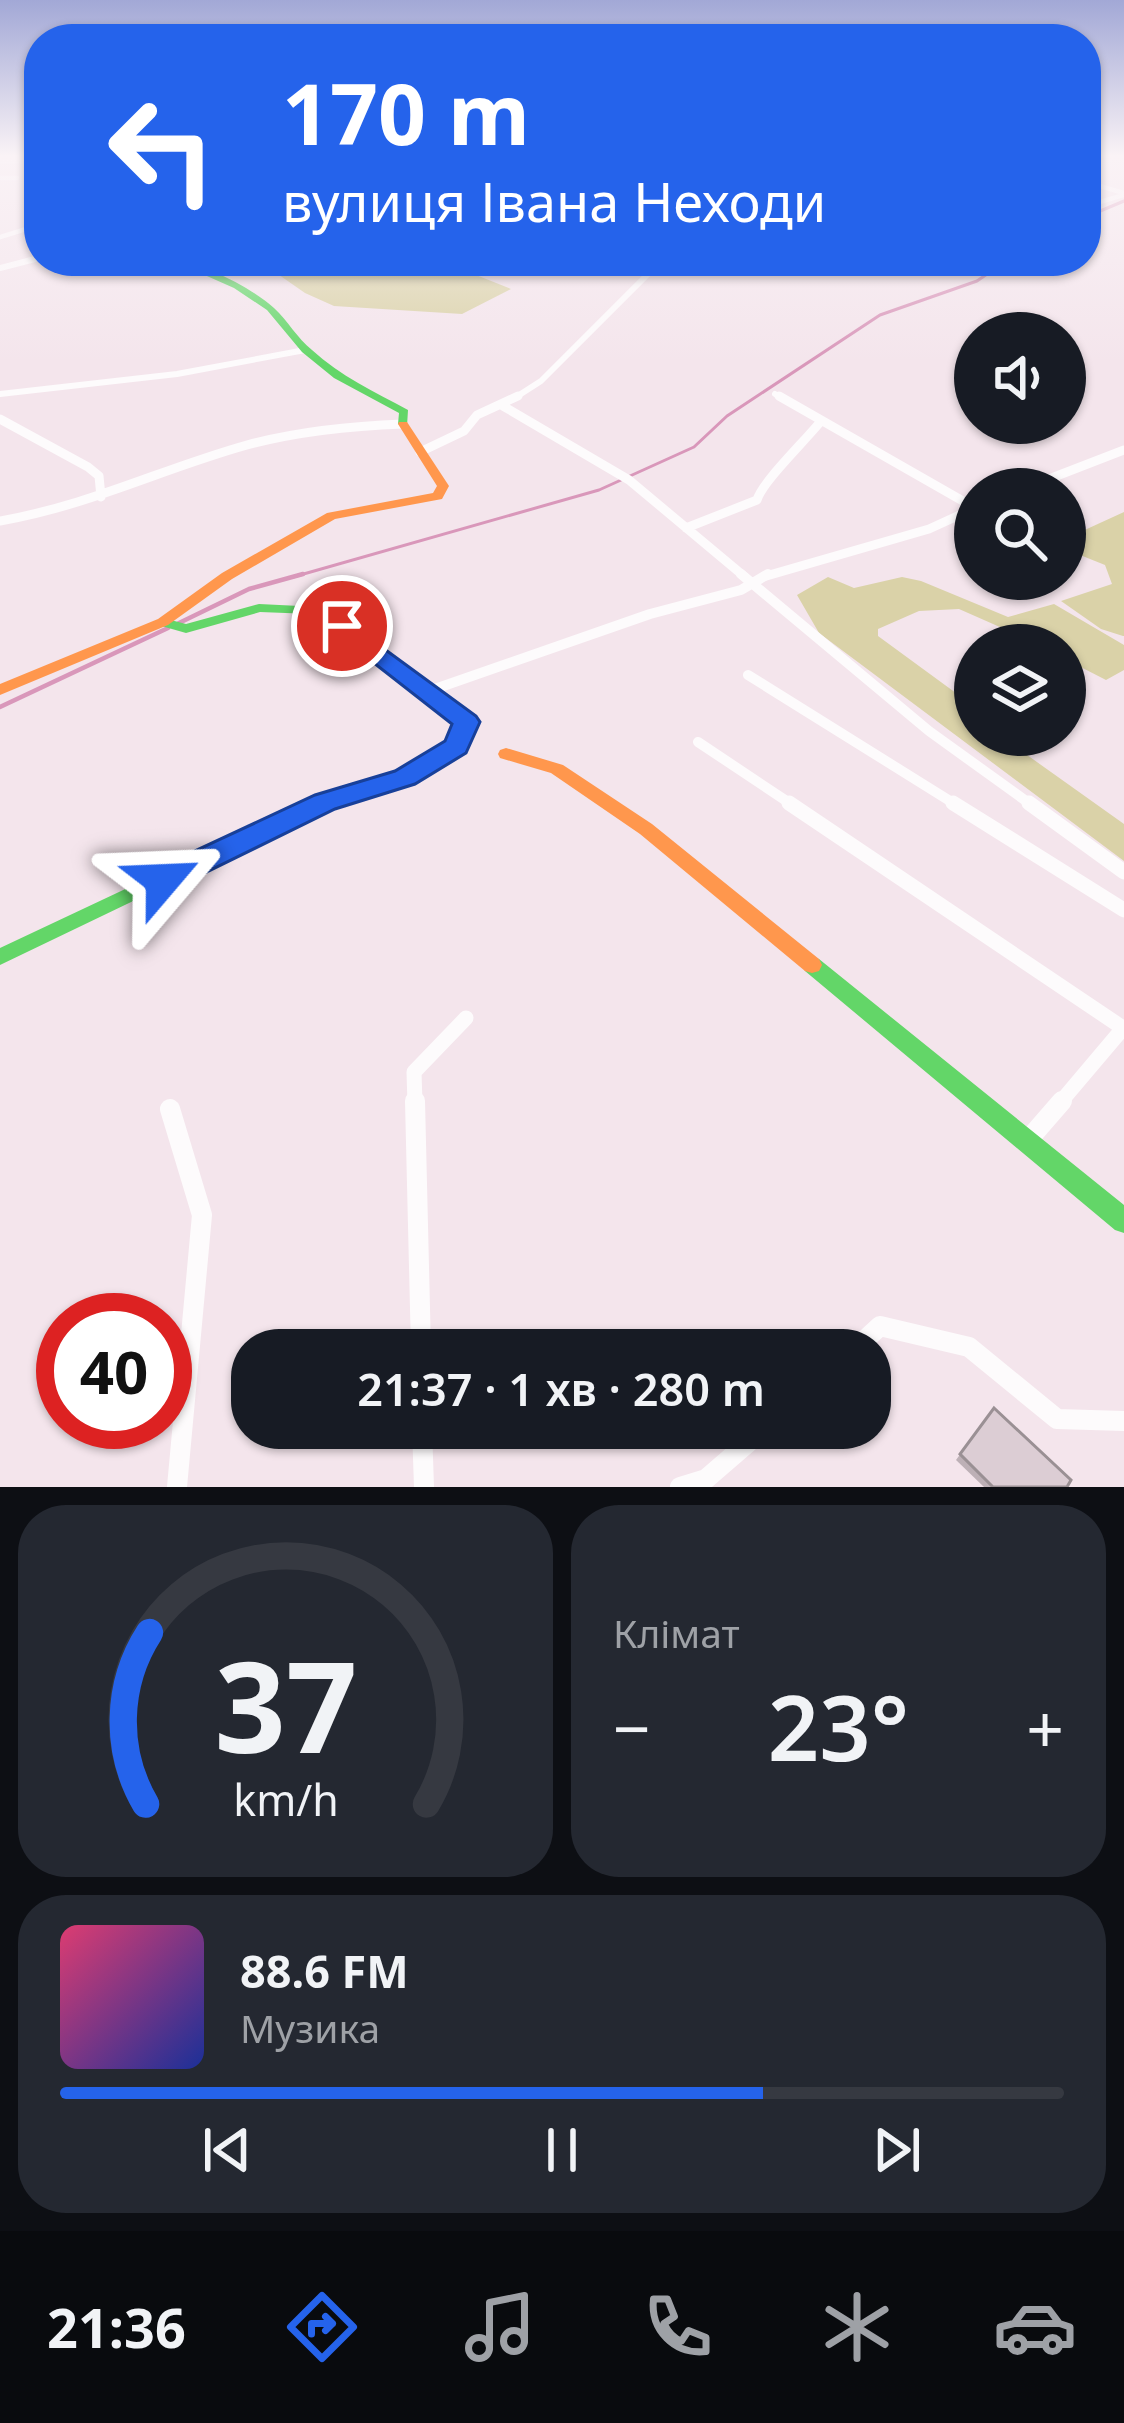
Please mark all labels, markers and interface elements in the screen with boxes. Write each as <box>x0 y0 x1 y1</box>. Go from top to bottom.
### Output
text: 170 m <box>282 55 530 170</box>
icon: left <box>84 72 240 228</box>
text: вулиця Івана Неходи <box>282 164 826 238</box>
map controls <box>954 312 1086 756</box>
button: sound <box>954 312 1086 444</box>
button: search <box>954 468 1086 600</box>
pin <box>291 575 393 677</box>
icon: arrive <box>309 593 375 659</box>
button: layers <box>954 624 1086 756</box>
position arrow <box>100 817 226 943</box>
speed limit sign: 40 <box>36 1293 192 1449</box>
text: 21:37 · 1 хв · 280 m <box>357 1358 765 1419</box>
text: Клімат <box>613 1606 740 1659</box>
text: 37 <box>214 1620 357 1790</box>
text: 23° <box>768 1665 909 1787</box>
text: − <box>613 1682 651 1772</box>
text: + <box>1026 1682 1064 1772</box>
text: km/h <box>233 1770 338 1829</box>
text: 88.6 FM <box>240 1940 409 2001</box>
text: Музика <box>240 2001 380 2054</box>
icon: previous <box>194 2117 260 2183</box>
icon: pause <box>529 2117 595 2183</box>
icon: next <box>864 2117 930 2183</box>
icon: directions <box>280 2285 364 2369</box>
icon: music <box>458 2285 542 2369</box>
icon: phone <box>636 2285 720 2369</box>
icon: climate <box>815 2285 899 2369</box>
icon: car <box>993 2285 1077 2369</box>
text: 21:36 <box>47 2290 186 2364</box>

